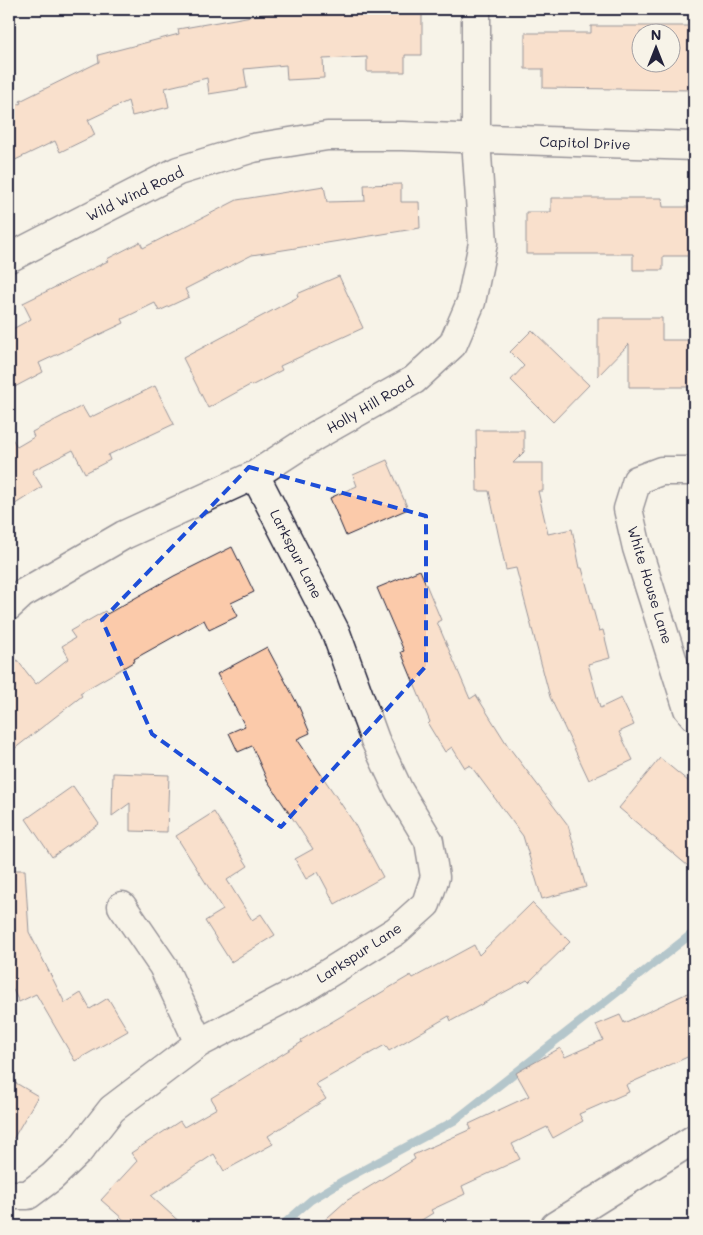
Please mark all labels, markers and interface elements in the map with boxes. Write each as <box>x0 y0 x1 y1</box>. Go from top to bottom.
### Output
north arrow <box>630 22 680 72</box>
text: N <box>651 25 661 44</box>
street label: Capitol Drive <box>539 131 631 154</box>
street label: Wild Wind Road <box>83 162 187 225</box>
street label: Holly Hill Road <box>323 372 417 437</box>
street label: Larkspur Lane <box>266 506 327 602</box>
street label: White House Lane <box>624 524 677 646</box>
street label: Larkspur Lane <box>313 918 405 987</box>

